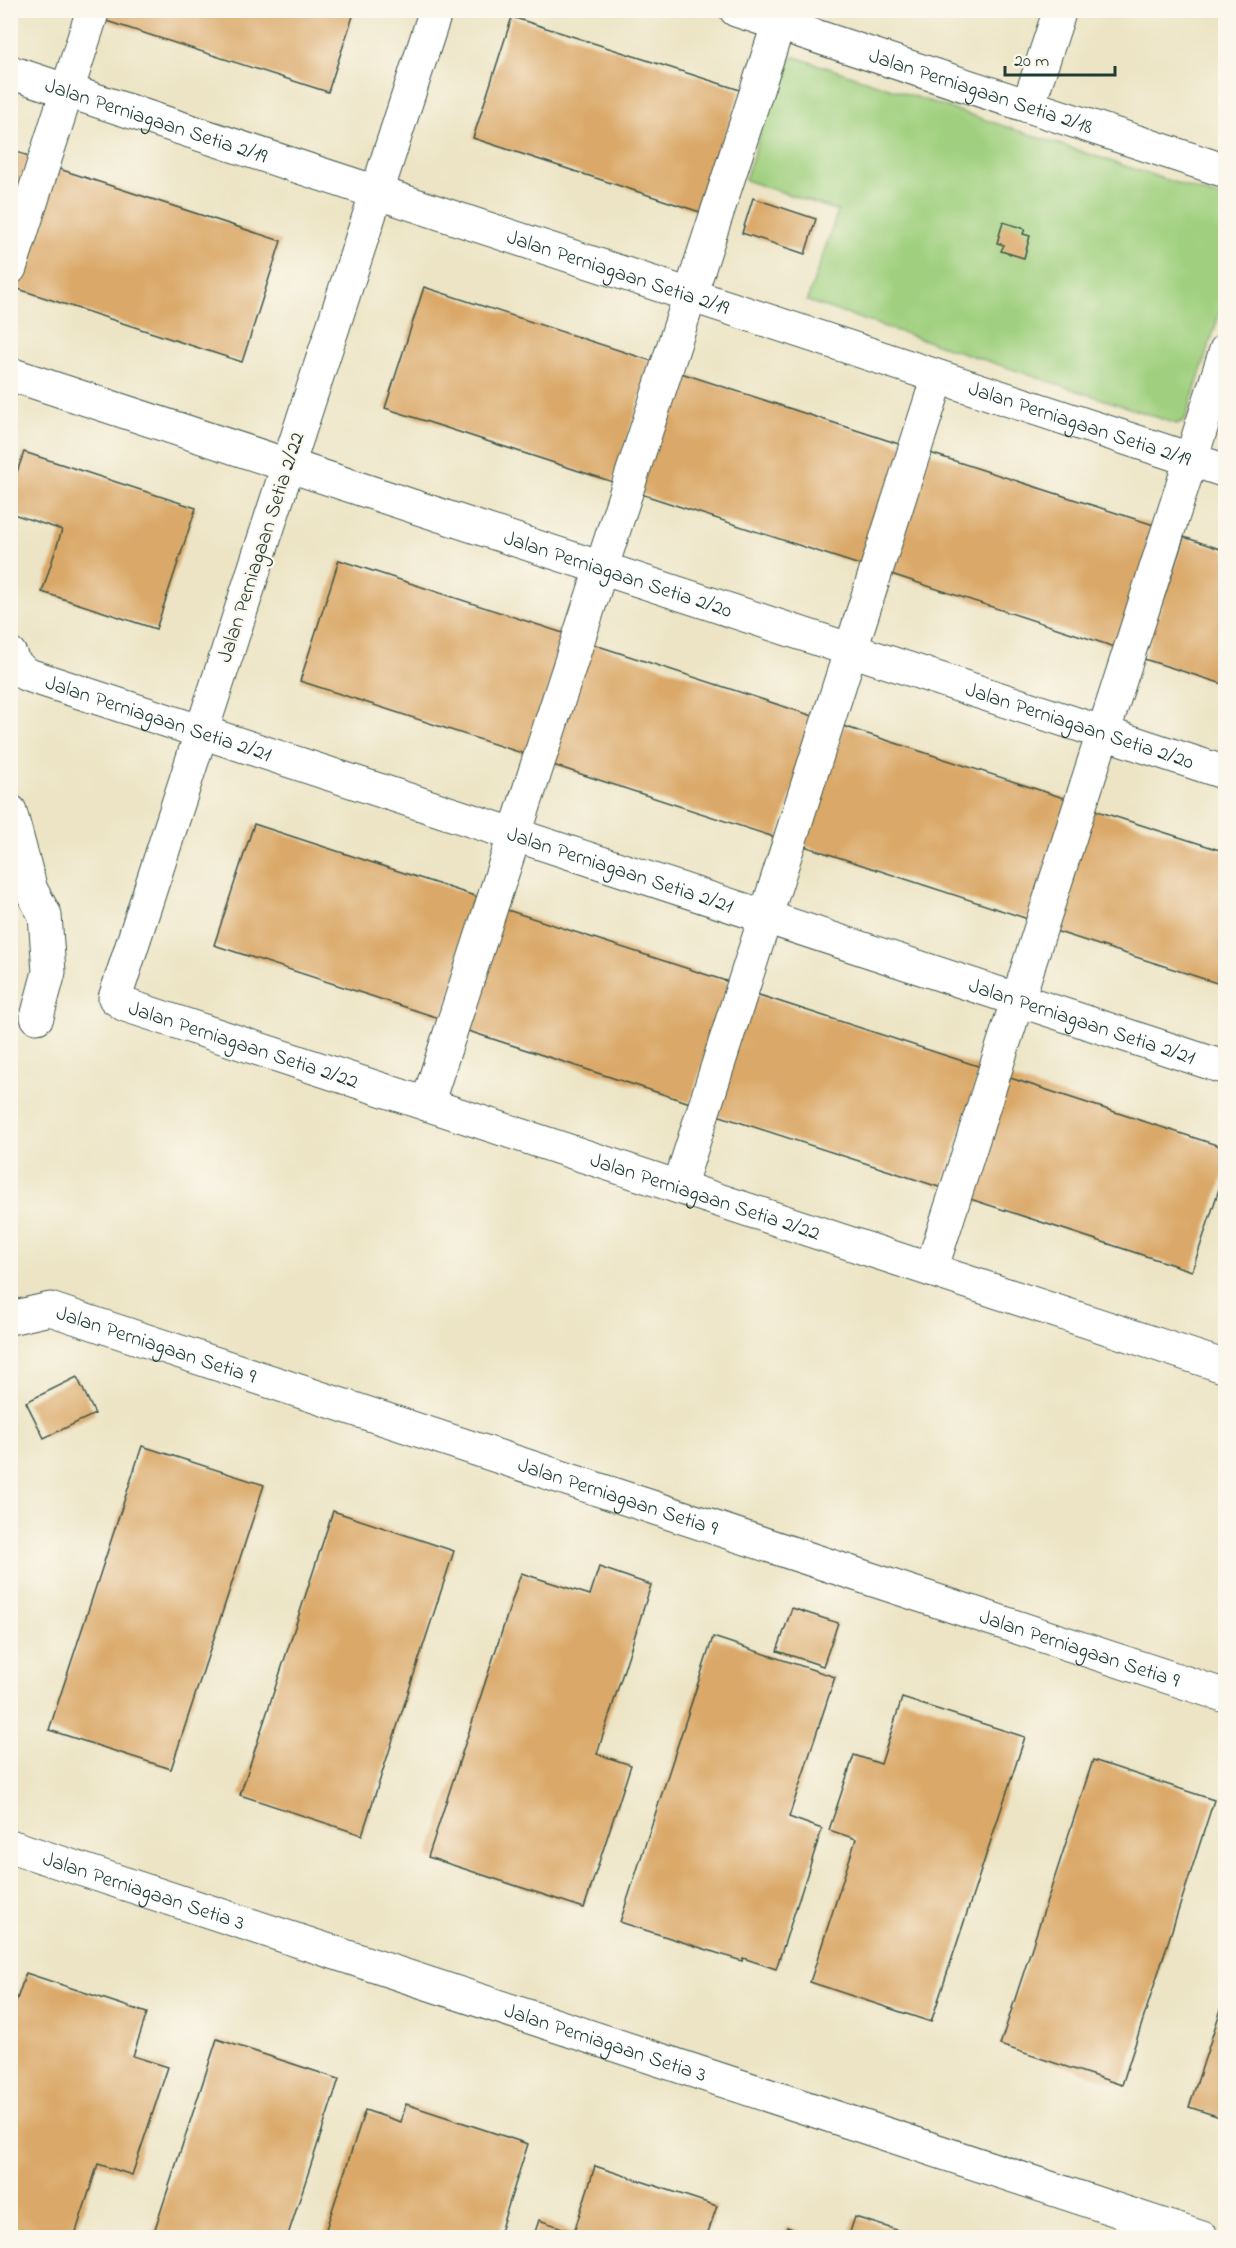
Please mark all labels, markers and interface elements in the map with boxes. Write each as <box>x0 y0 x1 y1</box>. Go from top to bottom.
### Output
scale bar <box>1005 39 1114 77</box>
street label: Jalan Perniagaan Setia 2/18 <box>865 42 1096 143</box>
text: 20 m <box>1014 49 1049 75</box>
street label: Jalan Perniagaan Setia 2/19 <box>41 71 271 173</box>
street label: Jalan Perniagaan Setia 2/19 <box>502 223 733 324</box>
street label: Jalan Perniagaan Setia 2/19 <box>964 374 1195 476</box>
street label: Jalan Perniagaan Setia 2/22 <box>211 429 315 667</box>
street label: Jalan Perniagaan Setia 2/20 <box>499 524 736 627</box>
street label: Jalan Perniagaan Setia 2/21 <box>41 669 275 771</box>
street label: Jalan Perniagaan Setia 2/20 <box>961 675 1197 778</box>
street label: Jalan Perniagaan Setia 2/21 <box>503 820 737 922</box>
street label: Jalan Perniagaan Setia 2/21 <box>964 972 1199 1074</box>
street label: Jalan Perniagaan Setia 2/22 <box>124 994 362 1098</box>
street label: Jalan Perniagaan Setia 2/22 <box>586 1146 824 1250</box>
street label: Jalan Perniagaan Setia 9 <box>52 1299 260 1393</box>
street label: Jalan Perniagaan Setia 9 <box>514 1451 722 1545</box>
street label: Jalan Perniagaan Setia 9 <box>975 1603 1184 1697</box>
street label: Jalan Perniagaan Setia 3 <box>38 1845 248 1939</box>
street label: Jalan Perniagaan Setia 3 <box>500 1997 710 2091</box>

